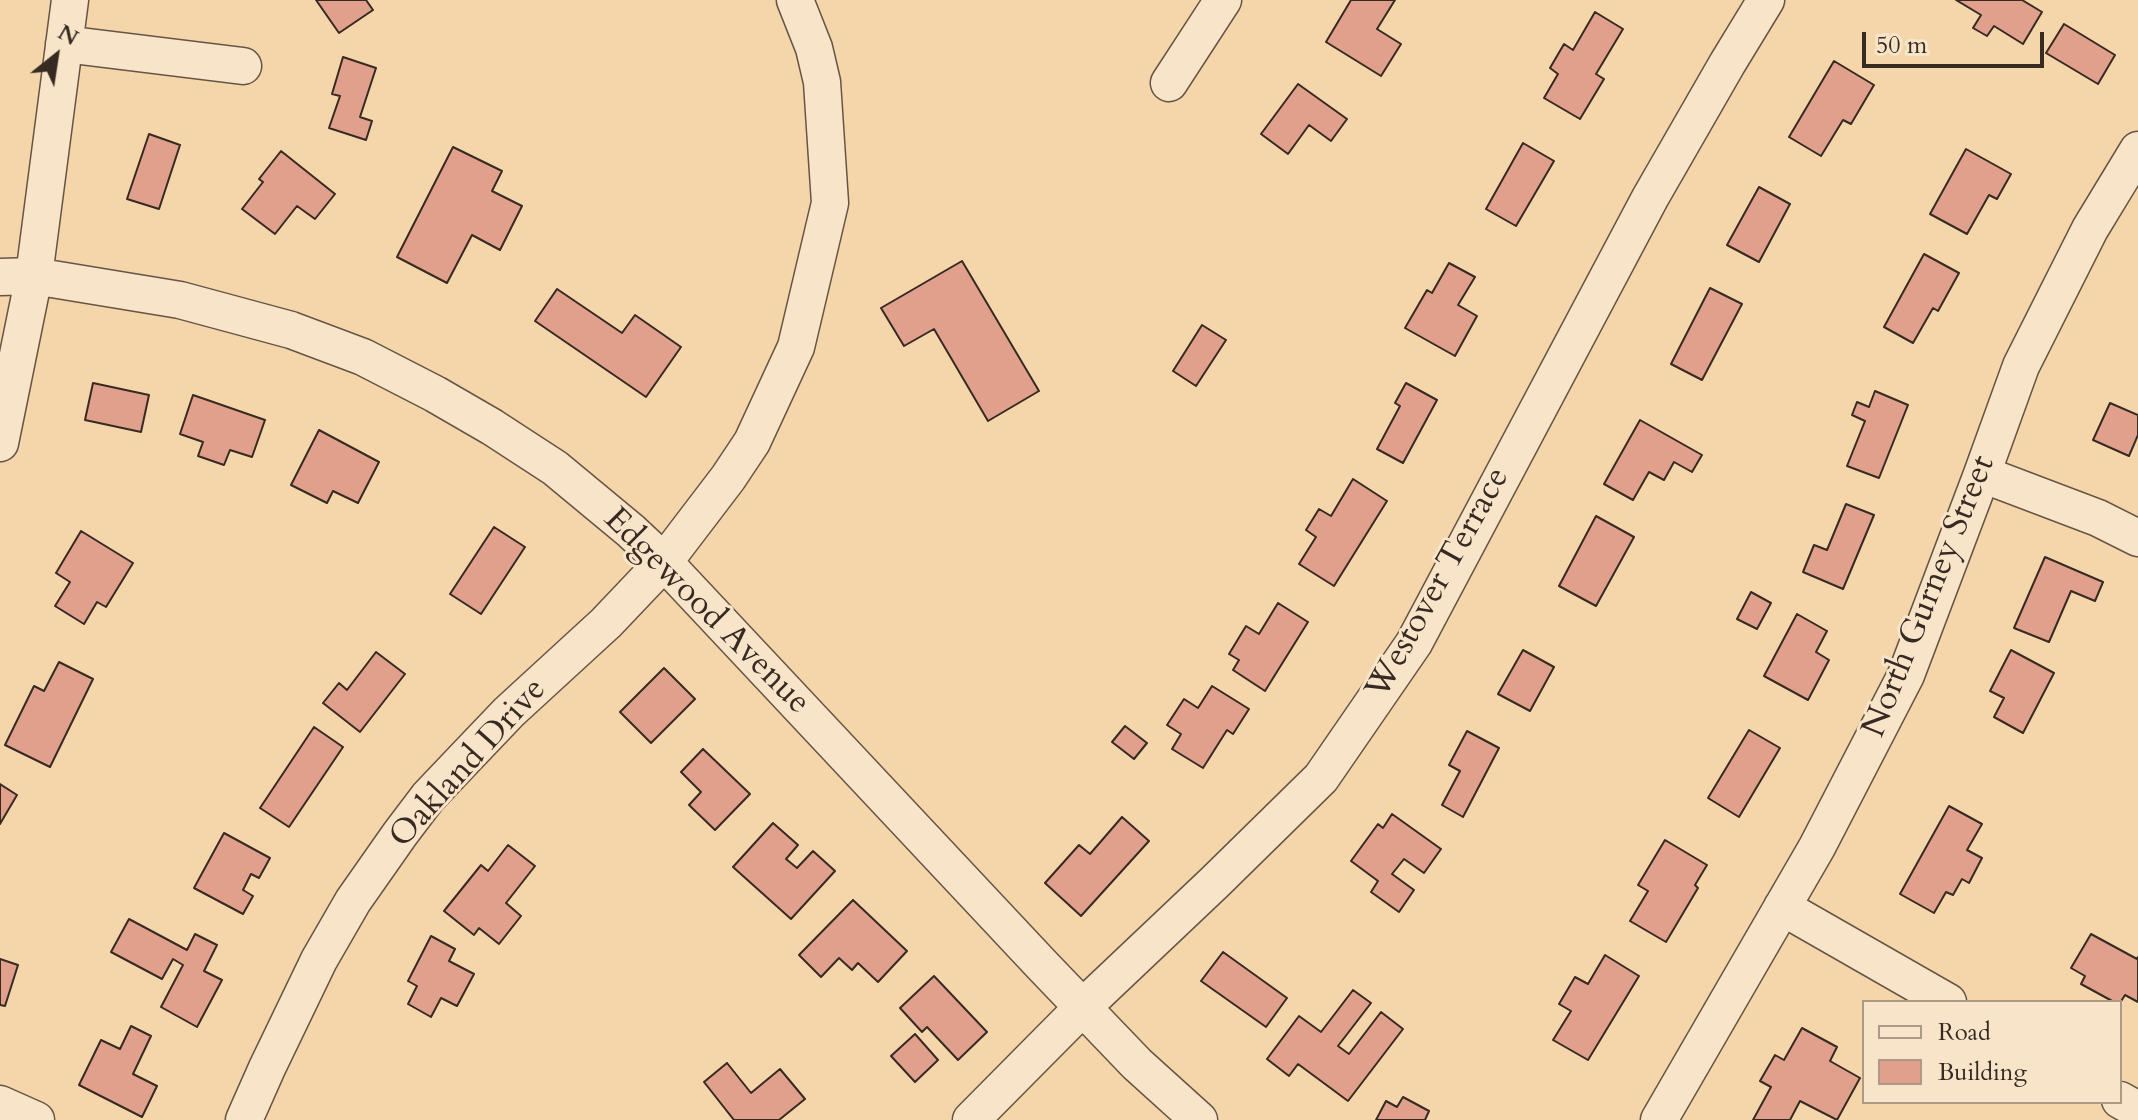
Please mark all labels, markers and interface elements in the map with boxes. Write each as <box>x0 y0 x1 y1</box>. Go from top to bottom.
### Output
north arrow <box>16 16 96 96</box>
scale bar <box>1866 16 2048 66</box>
text: N <box>52 17 84 53</box>
text: 50 m <box>1876 29 1927 62</box>
street label: North Gurney Street <box>1855 450 2005 744</box>
street label: Westover Terrace <box>1359 461 1519 707</box>
street label: Edgewood Avenue <box>594 500 818 724</box>
street label: Oakland Drive <box>382 671 556 857</box>
legend <box>1862 1000 2122 1104</box>
text: Road <box>1938 1016 1991 1049</box>
text: Building <box>1938 1056 2027 1089</box>

